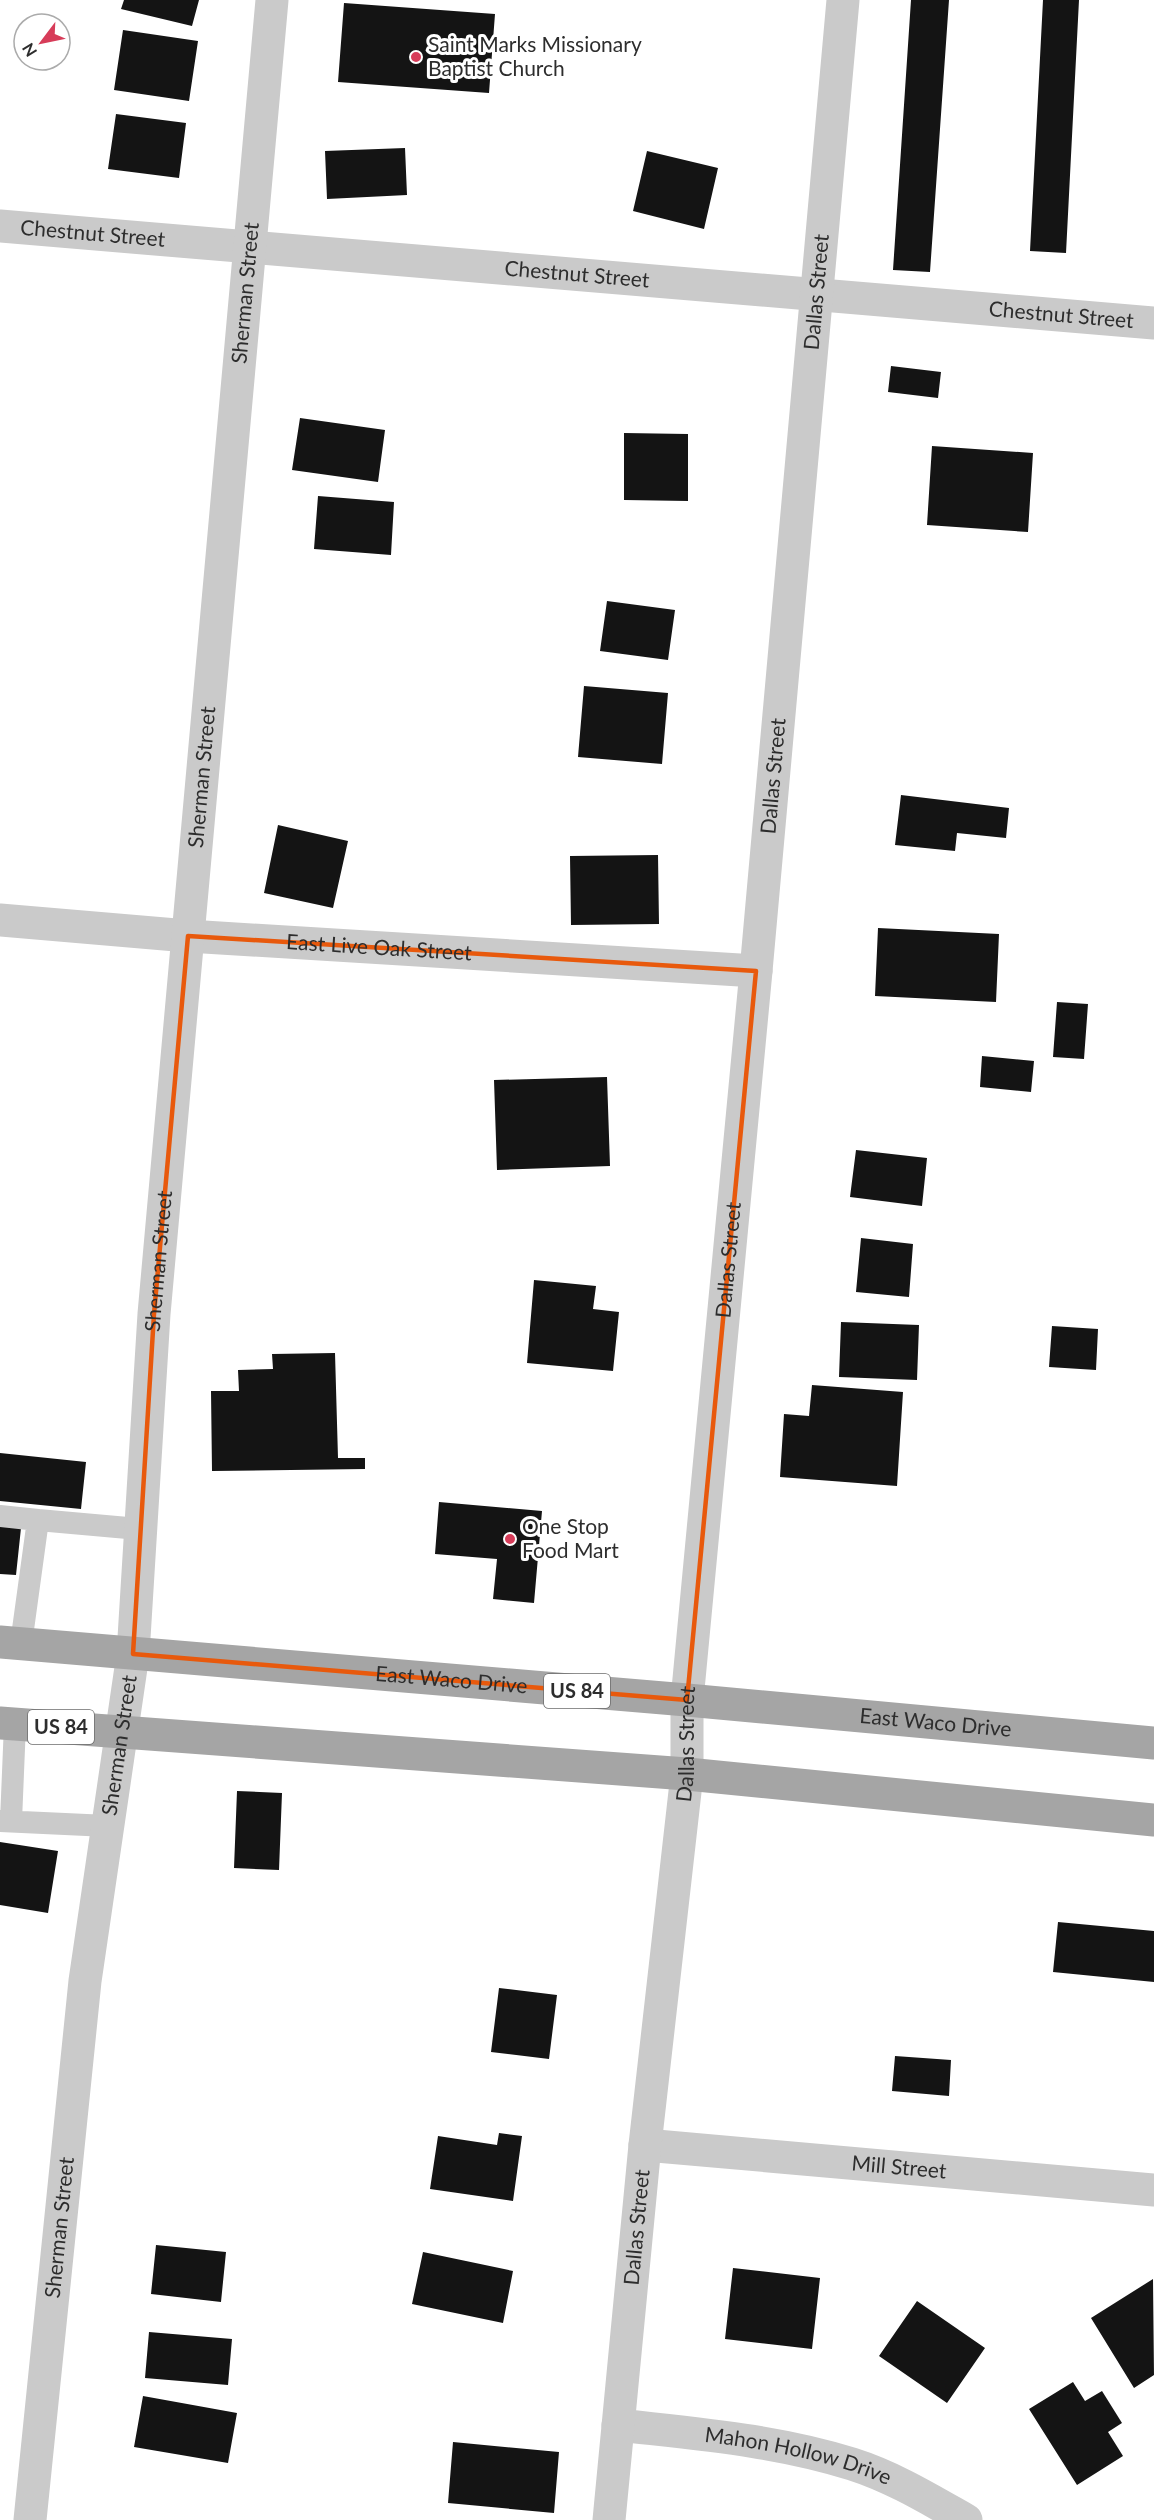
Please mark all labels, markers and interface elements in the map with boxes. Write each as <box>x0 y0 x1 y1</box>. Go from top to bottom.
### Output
north arrow <box>12 12 72 72</box>
place label: Saint Marks Missionary Baptist Church <box>428 31 642 80</box>
text: N <box>18 40 40 60</box>
marker: Saint Marks Missionary Baptist Church <box>409 50 423 64</box>
street label: Chestnut Street <box>19 214 167 251</box>
street label: Sherman Street <box>225 221 263 365</box>
street label: Dallas Street <box>798 232 833 351</box>
street label: Chestnut Street <box>504 254 651 292</box>
street label: Chestnut Street <box>988 295 1135 332</box>
street label: Sherman Street <box>182 705 220 849</box>
street label: Dallas Street <box>754 716 790 835</box>
street label: East Live Oak Street <box>286 928 473 964</box>
street label: Sherman Street <box>139 1189 176 1333</box>
street label: Dallas Street <box>709 1200 745 1319</box>
place label: One Stop Food Mart <box>522 1513 619 1562</box>
marker: One Stop Food Mart <box>503 1532 517 1546</box>
street label: East Waco Drive <box>375 1660 529 1697</box>
street label: Sherman Street <box>95 1673 141 1817</box>
road number: US 84 <box>544 1674 610 1708</box>
street label: Dallas Street <box>670 1684 699 1803</box>
street label: East Waco Drive <box>859 1702 1013 1741</box>
road number: US 84 <box>28 1710 94 1744</box>
street label: Mill Street <box>851 2149 948 2183</box>
street label: Sherman Street <box>39 2155 78 2299</box>
street label: Dallas Street <box>618 2168 654 2286</box>
street label: Mahon Hollow Drive <box>703 2421 896 2489</box>

